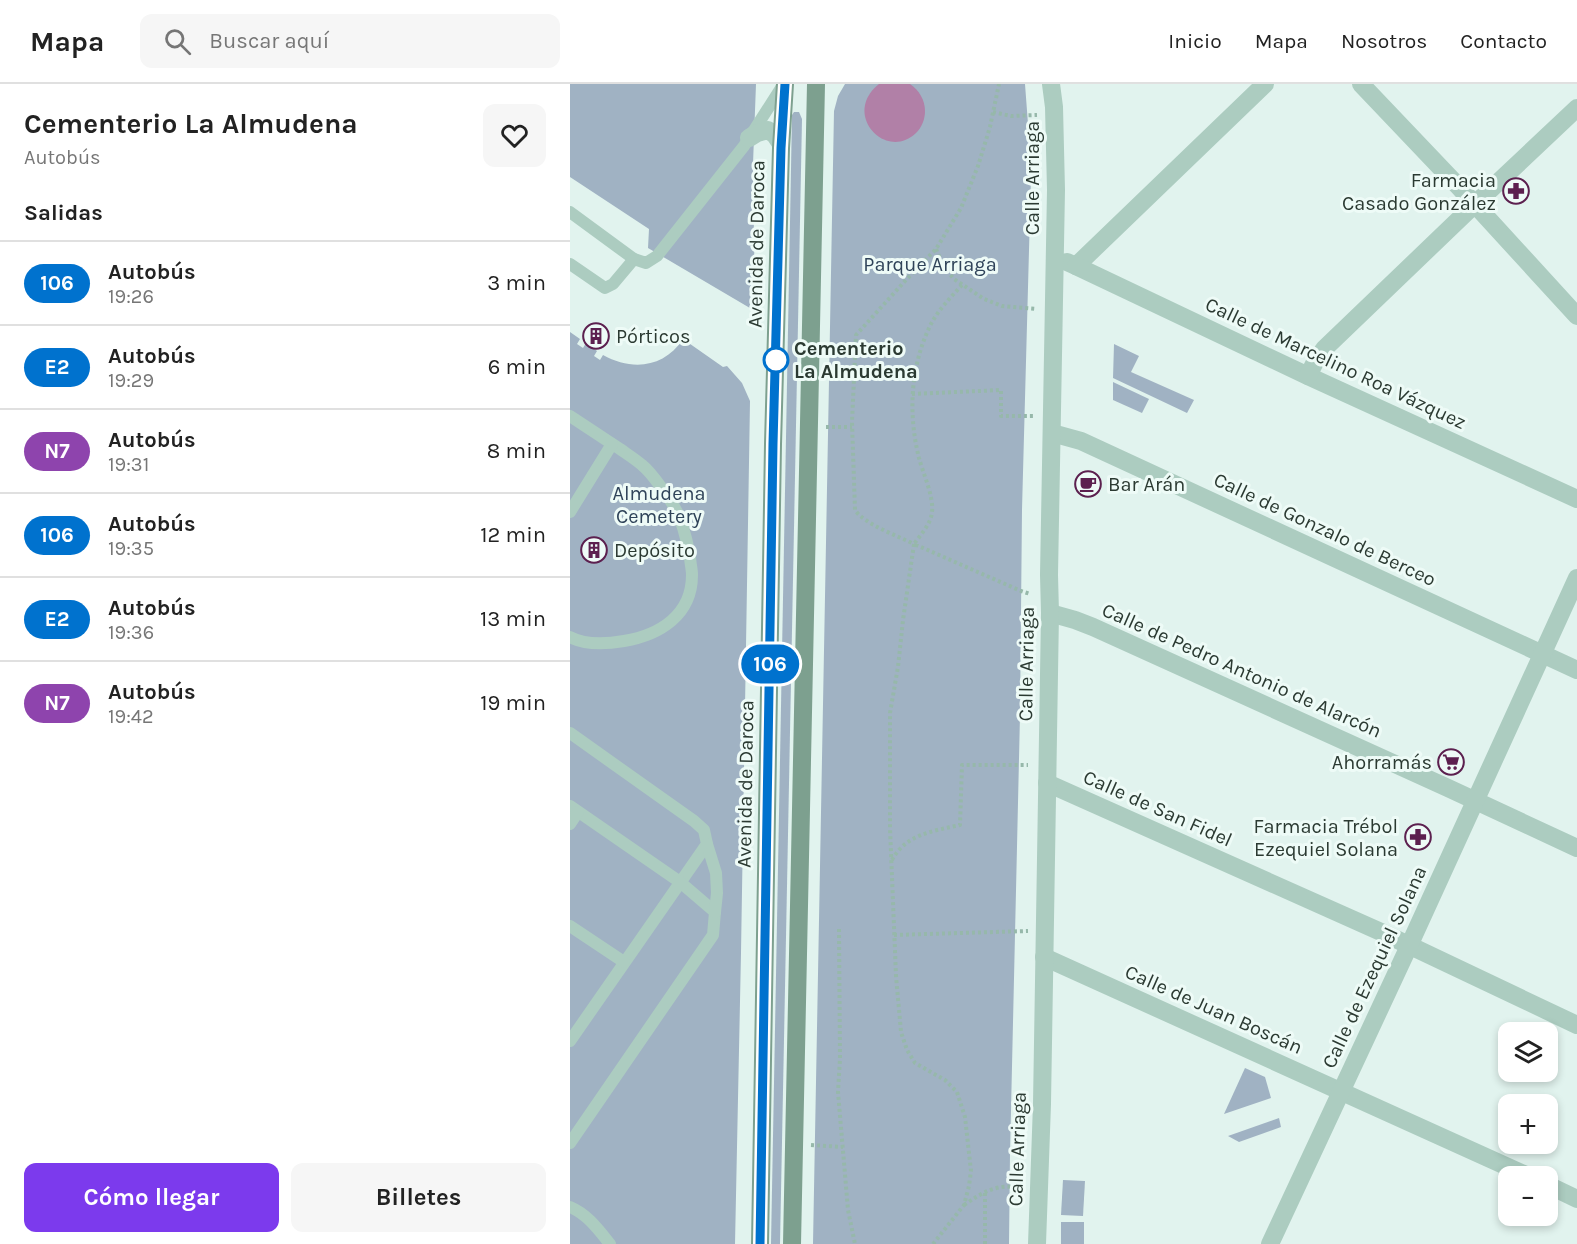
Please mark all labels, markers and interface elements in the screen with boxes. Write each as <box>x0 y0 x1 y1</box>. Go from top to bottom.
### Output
search box <box>140 14 560 68</box>
text: Mapa <box>30 25 104 58</box>
icon: search <box>161 25 194 58</box>
text: Buscar aquí <box>209 28 329 54</box>
text: Inicio <box>1168 29 1222 53</box>
text: Mapa <box>1255 29 1308 53</box>
text: Nosotros <box>1341 29 1427 53</box>
text: Contacto <box>1460 29 1547 53</box>
button: heart <box>483 104 546 167</box>
text: Cementerio La Almudena <box>24 107 358 140</box>
street label: Calle Arriaga <box>1021 121 1044 235</box>
text: Autobús <box>24 146 101 169</box>
street label: Avenida de Daroca <box>744 160 769 328</box>
place label: Farmacia Casado González <box>1342 169 1496 215</box>
pharmacy icon: Farmacia Casado González <box>1501 176 1531 206</box>
text: Salidas <box>24 200 103 226</box>
park label: Parque Arriaga <box>863 253 997 276</box>
text: Autobús <box>108 259 196 285</box>
text: 3 min <box>487 270 546 296</box>
text: 106 <box>40 271 74 295</box>
text: 19:26 <box>108 285 154 308</box>
street label: Calle de Marcelino Roa Vázquez <box>1202 293 1470 434</box>
building icon: Pórticos <box>581 321 611 351</box>
place label: Pórticos <box>616 325 690 348</box>
place label: Cementerio La Almudena <box>794 337 918 383</box>
text: Autobús <box>108 343 196 369</box>
marker: Cementerio La Almudena <box>763 347 789 373</box>
text: 6 min <box>488 354 546 380</box>
text: E2 <box>44 355 70 379</box>
text: 19:29 <box>108 369 154 392</box>
text: Autobús <box>108 427 196 453</box>
text: 8 min <box>487 438 546 464</box>
text: N7 <box>44 439 70 463</box>
text: 19:31 <box>108 453 149 476</box>
street label: Calle de Gonzalo de Berceo <box>1210 468 1439 591</box>
cafe icon: Bar Arán <box>1073 469 1103 499</box>
place label: Bar Arán <box>1108 473 1185 496</box>
park label: Almudena Cemetery <box>612 482 706 528</box>
text: Autobús <box>108 511 196 537</box>
text: 12 min <box>480 522 546 548</box>
text: 106 <box>40 523 74 547</box>
building icon: Depósito <box>579 535 609 565</box>
text: 19:35 <box>108 537 154 560</box>
place label: Depósito <box>614 539 695 562</box>
text: Autobús <box>108 595 196 621</box>
street label: Calle de Pedro Antonio de Alarcón <box>1098 598 1385 743</box>
text: 13 min <box>480 606 546 632</box>
street label: Calle Arriaga <box>1014 606 1039 722</box>
text: E2 <box>44 607 70 631</box>
text: 19:36 <box>108 621 154 644</box>
line badge: 106 <box>736 644 804 684</box>
text: 106 <box>753 652 787 676</box>
text: Autobús <box>108 679 196 705</box>
text: 19 min <box>480 690 546 716</box>
text: N7 <box>44 691 70 715</box>
street label: Avenida de Daroca <box>733 700 758 868</box>
text: 19:42 <box>108 705 154 728</box>
supermarket icon: Ahorramás <box>1436 747 1466 777</box>
place label: Ahorramás <box>1332 751 1432 774</box>
street label: Calle de San Fidel <box>1080 765 1236 852</box>
place label: Farmacia Trébol Ezequiel Solana <box>1254 815 1398 861</box>
pharmacy icon: Farmacia Trébol Ezequiel Solana <box>1403 822 1433 852</box>
street label: Calle de Ezequiel Solana <box>1317 862 1431 1072</box>
street label: Calle de Juan Boscán <box>1122 960 1306 1059</box>
map controls <box>1498 1022 1558 1226</box>
button: layers <box>1498 1022 1558 1082</box>
street label: Calle Arriaga <box>1004 1091 1031 1207</box>
button: + <box>1498 1094 1558 1154</box>
button: Cómo llegar <box>24 1163 279 1232</box>
button: Billetes <box>291 1163 546 1232</box>
button: − <box>1498 1166 1558 1226</box>

